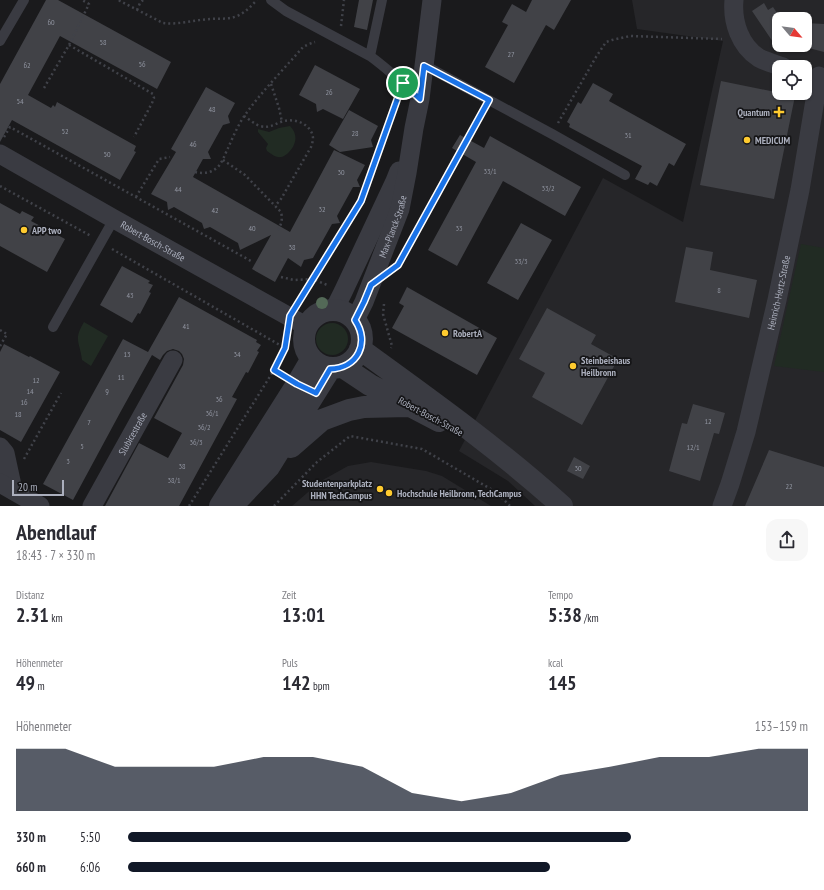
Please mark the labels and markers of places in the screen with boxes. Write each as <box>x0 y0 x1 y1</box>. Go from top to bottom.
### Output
pin <box>386 66 420 100</box>
place label: Quantum <box>737 106 770 119</box>
marker: Quantum <box>773 106 785 118</box>
place label: MEDICUM <box>755 134 790 147</box>
marker: MEDICUM <box>742 135 752 145</box>
place label: APP two <box>31 224 62 237</box>
marker: APP two <box>19 225 29 235</box>
place label: RobertA <box>453 327 483 340</box>
marker: RobertA <box>440 328 450 338</box>
place label: Steinbeishaus Heilbronn <box>581 354 631 379</box>
marker: Steinbeishaus Heilbronn <box>568 361 578 371</box>
place label: Studentenparkplatz HHN TechCampus <box>302 477 372 502</box>
marker: Studentenparkplatz HHN TechCampus <box>375 484 385 494</box>
place label: Hochschule Heilbronn, TechCampus <box>397 487 522 500</box>
marker: Hochschule Heilbronn, TechCampus <box>384 488 394 498</box>

